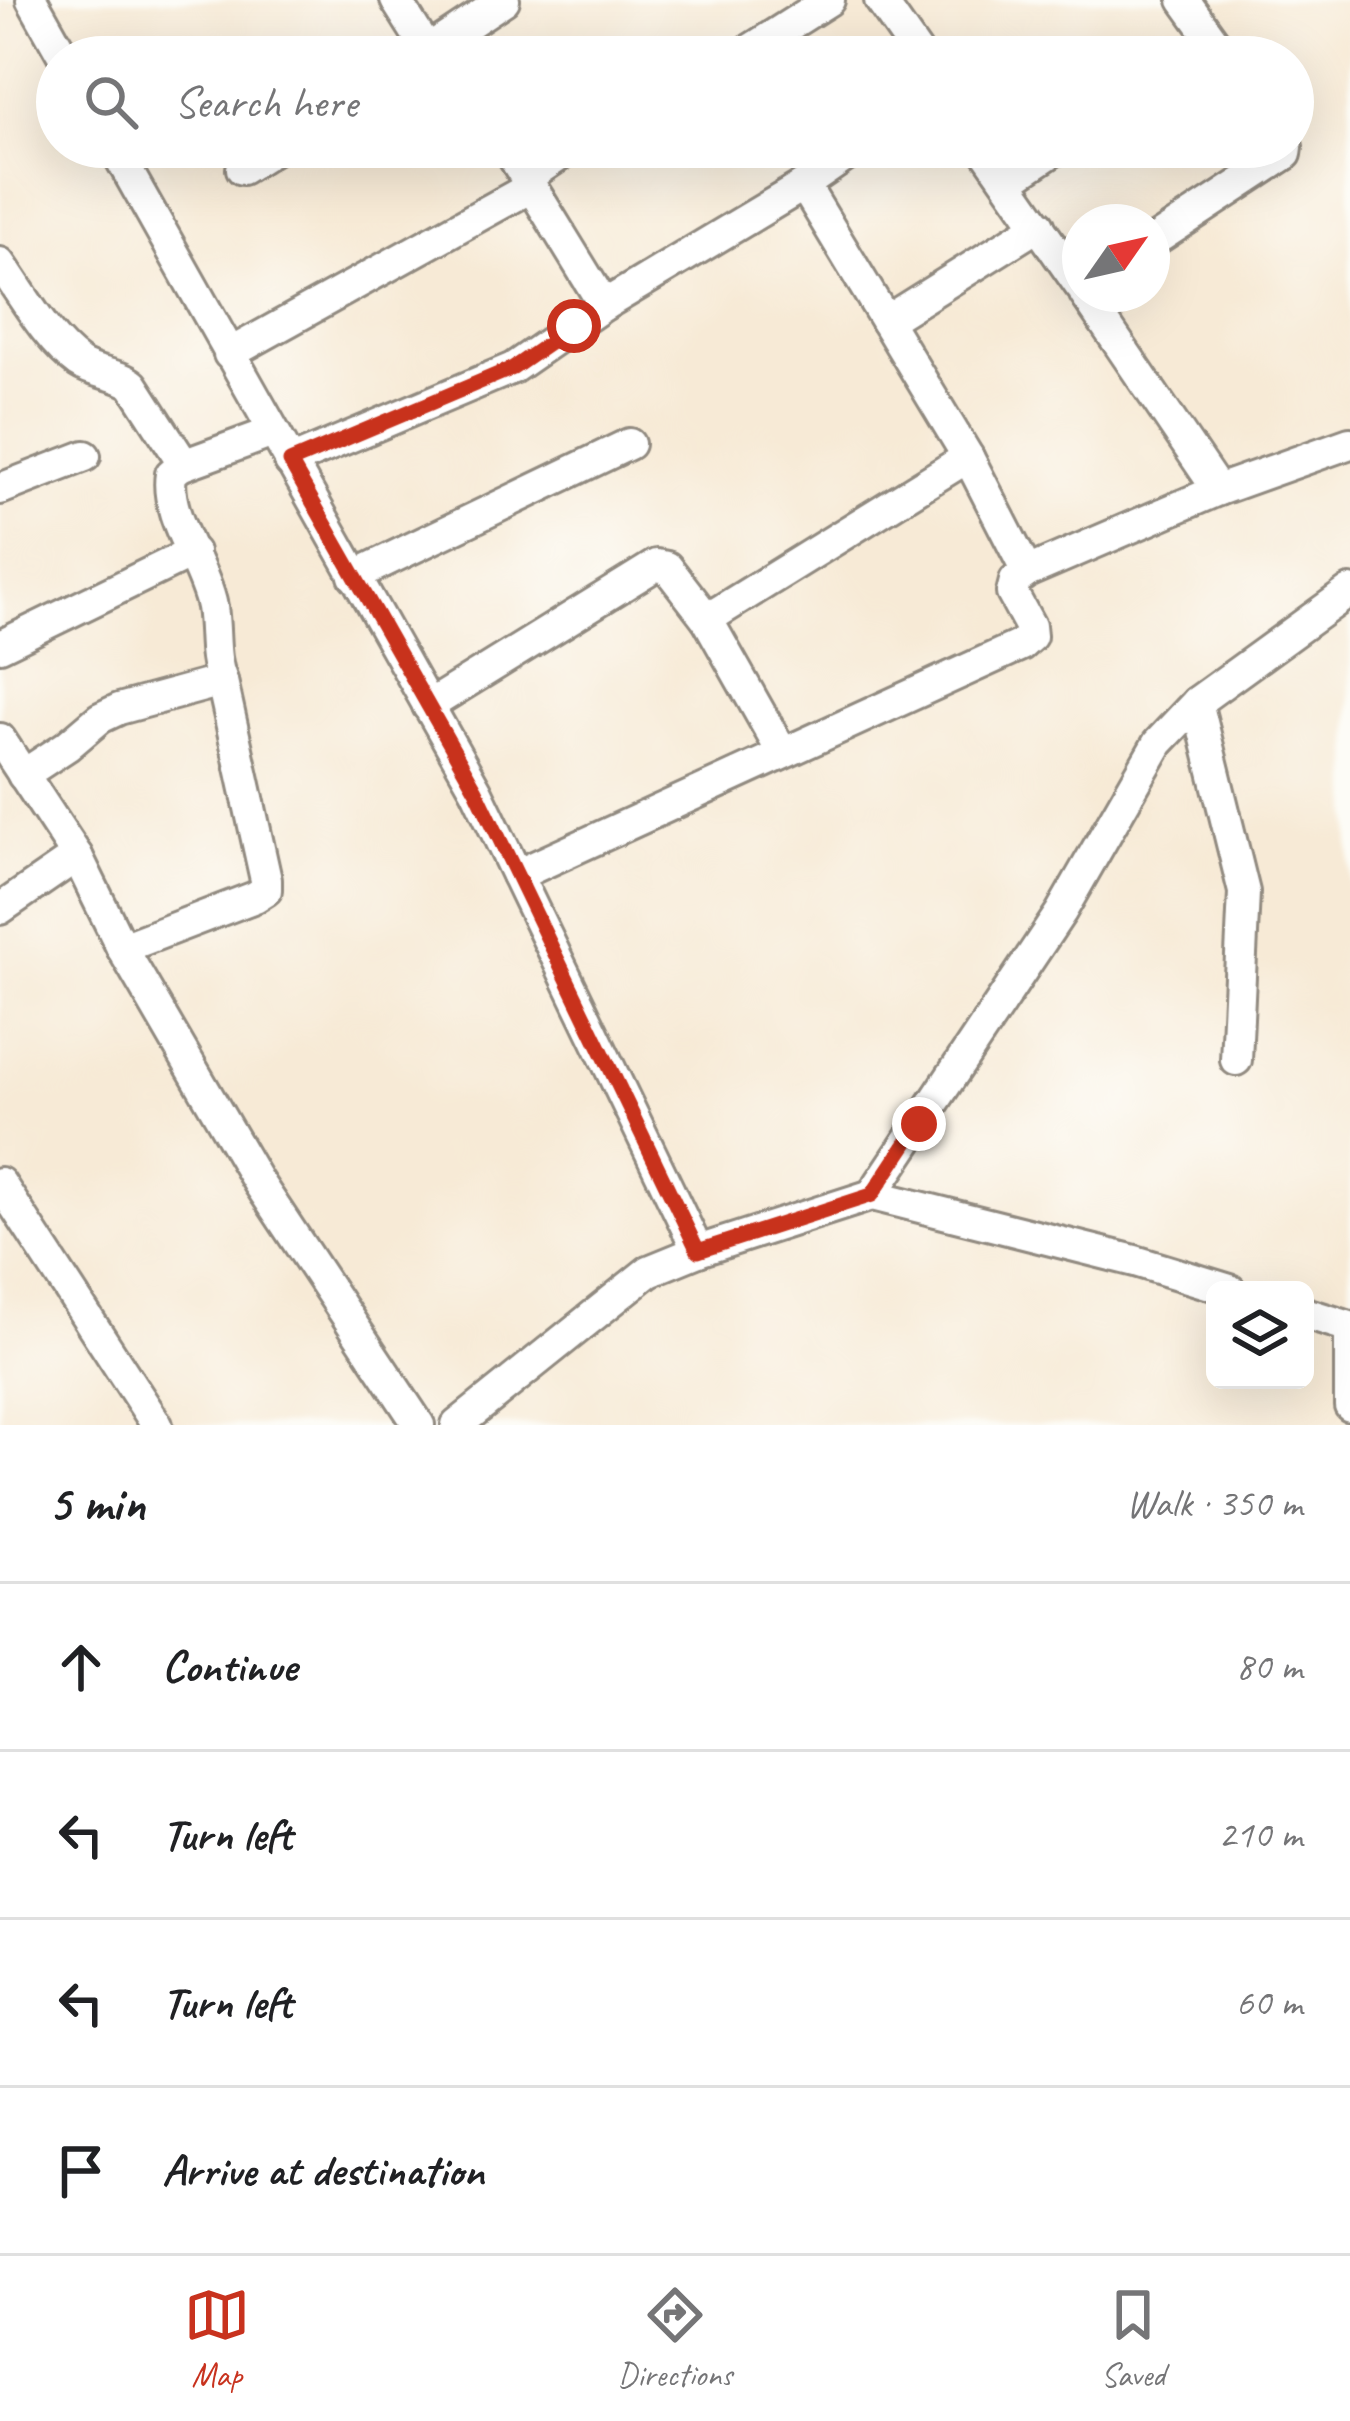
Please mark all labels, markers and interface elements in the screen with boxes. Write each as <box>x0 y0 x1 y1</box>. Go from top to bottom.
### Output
search box <box>36 36 1314 168</box>
icon: search <box>78 69 144 135</box>
text: Search here <box>174 74 357 131</box>
north arrow <box>1062 204 1170 312</box>
route start <box>547 299 601 353</box>
route end <box>892 1097 946 1151</box>
map controls <box>1206 1281 1314 1389</box>
button: layers <box>1206 1281 1314 1389</box>
text: 5 min <box>48 1471 145 1535</box>
text: Walk · 350 m <box>1126 1479 1302 1528</box>
icon: ahead <box>48 1634 114 1700</box>
text: Continue <box>162 1638 296 1695</box>
text: 80 m <box>1236 1642 1302 1691</box>
icon: left <box>48 1802 114 1868</box>
text: Turn left <box>162 1806 292 1863</box>
text: 210 m <box>1218 1810 1302 1859</box>
icon: left <box>48 1970 114 2036</box>
text: Turn left <box>162 1974 292 2031</box>
text: 60 m <box>1236 1978 1302 2027</box>
icon: arrive <box>48 2138 114 2204</box>
text: Arrive at destination <box>162 2142 484 2199</box>
tab: Map <box>184 2282 250 2396</box>
tab: Directions <box>618 2282 732 2396</box>
tab: Saved <box>1100 2282 1166 2396</box>

